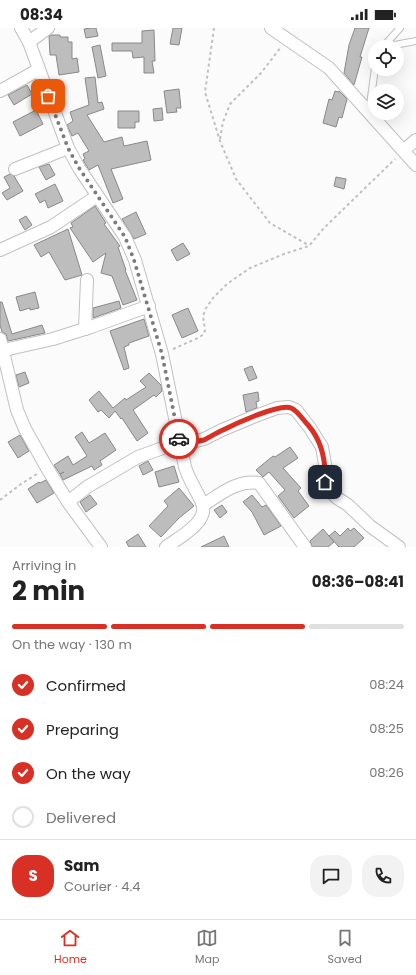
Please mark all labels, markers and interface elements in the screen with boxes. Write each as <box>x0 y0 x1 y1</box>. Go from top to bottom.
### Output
text: 08:34 <box>20 4 63 25</box>
map controls <box>368 40 404 120</box>
button: locate <box>368 40 404 76</box>
pin <box>31 79 65 113</box>
button: layers <box>368 84 404 120</box>
icon: bag <box>37 85 59 107</box>
courier <box>159 419 199 459</box>
icon: car <box>168 428 190 450</box>
pin <box>308 465 342 499</box>
icon: home <box>314 471 336 493</box>
text: Arriving in <box>12 556 76 575</box>
text: 08:36–08:41 <box>312 571 404 592</box>
text: 2 min <box>12 573 85 609</box>
text: On the way · 130 m <box>12 635 132 654</box>
icon: check <box>12 674 34 696</box>
text: Confirmed <box>46 675 126 696</box>
text: 08:24 <box>369 675 404 694</box>
icon: check <box>12 718 34 740</box>
text: Preparing <box>46 719 119 740</box>
text: 08:25 <box>369 719 404 738</box>
icon: check <box>12 762 34 784</box>
text: On the way <box>46 763 131 784</box>
text: 08:26 <box>369 763 404 782</box>
text: Delivered <box>46 807 116 828</box>
text: Sam <box>64 855 99 876</box>
button: chat <box>310 855 352 897</box>
button: phone <box>362 855 404 897</box>
text: S <box>28 865 38 886</box>
text: Courier · 4.4 <box>64 877 140 896</box>
tab: Home <box>54 927 87 968</box>
tab: Map <box>195 927 219 968</box>
tab: Saved <box>328 927 362 968</box>

